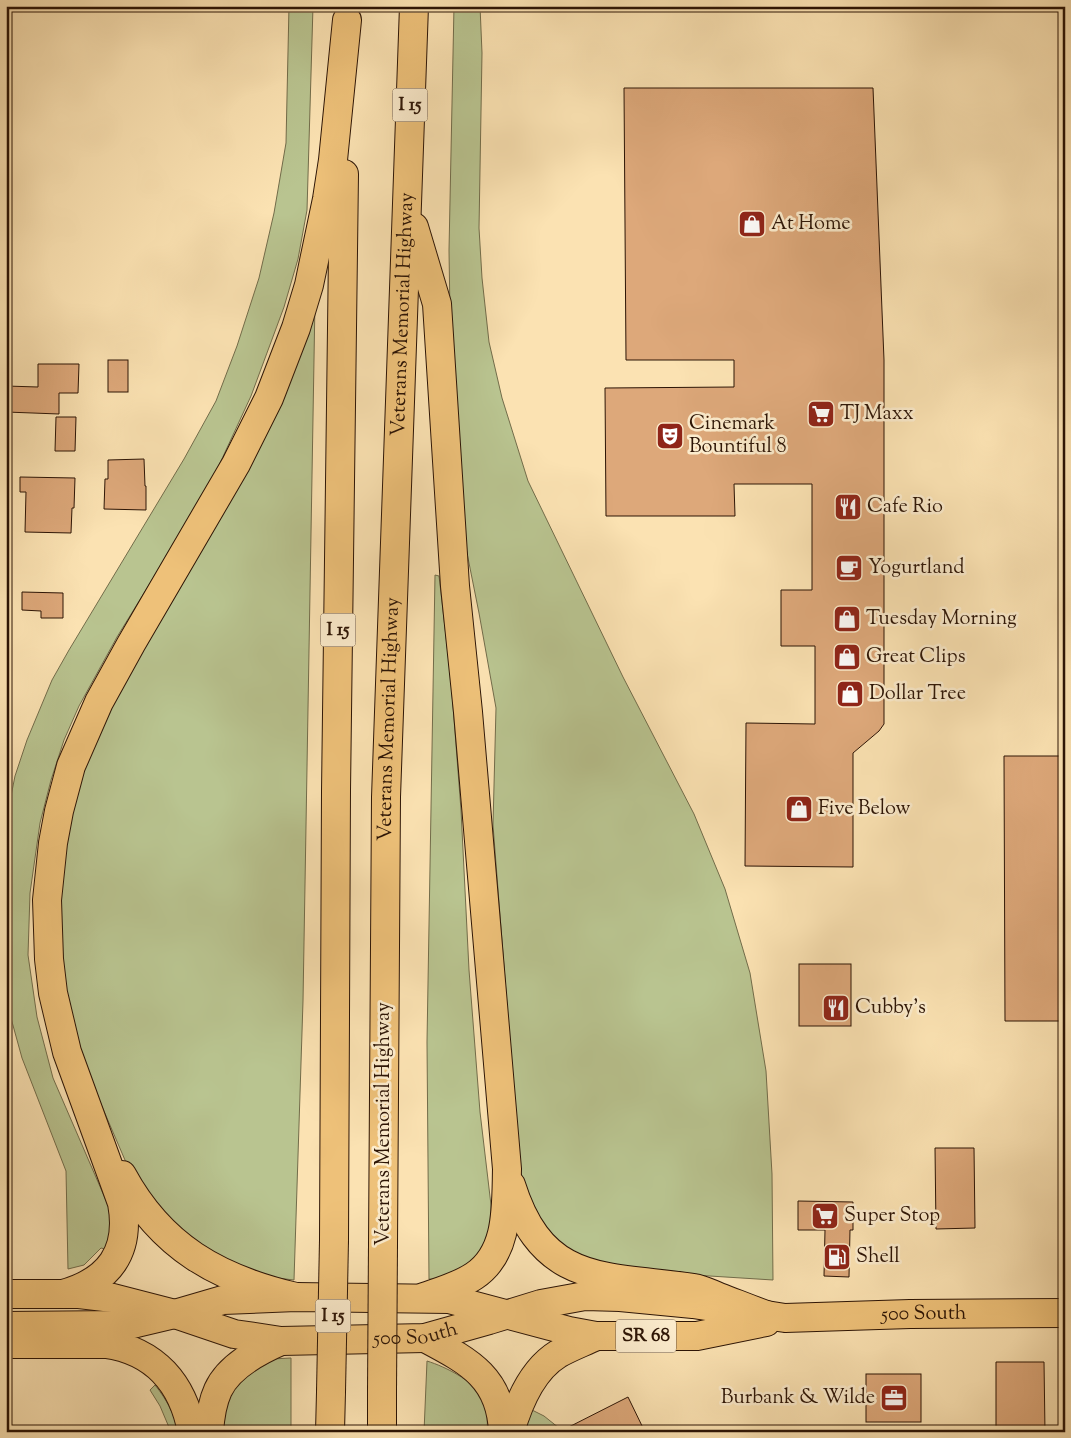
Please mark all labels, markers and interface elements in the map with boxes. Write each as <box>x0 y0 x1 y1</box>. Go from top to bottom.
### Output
road number: I 15 <box>392 88 428 122</box>
street label: Veterans Memorial Highway <box>384 192 422 437</box>
shop icon: At Home <box>737 209 767 239</box>
place label: At Home <box>771 210 851 239</box>
supermarket icon: TJ Maxx <box>806 399 836 429</box>
place label: TJ Maxx <box>840 400 914 429</box>
place label: Cinemark Bountiful 8 <box>689 410 786 462</box>
theatre icon: Cinemark Bountiful 8 <box>655 421 685 451</box>
restaurant icon: Cafe Rio <box>833 492 863 522</box>
place label: Cafe Rio <box>867 493 943 522</box>
cafe icon: Yogurtland <box>834 553 864 583</box>
place label: Yogurtland <box>868 554 965 583</box>
street label: Veterans Memorial Highway <box>371 597 408 841</box>
shop icon: Tuesday Morning <box>832 604 862 634</box>
place label: Tuesday Morning <box>866 605 1017 634</box>
road number: I 15 <box>320 614 356 646</box>
shop icon: Great Clips <box>832 642 862 672</box>
place label: Great Clips <box>866 643 966 672</box>
shop icon: Dollar Tree <box>835 679 865 709</box>
place label: Dollar Tree <box>869 680 966 709</box>
shop icon: Five Below <box>784 794 814 824</box>
place label: Five Below <box>818 795 910 824</box>
restaurant icon: Cubby's <box>821 993 851 1023</box>
place label: Cubby's <box>855 994 926 1023</box>
street label: Veterans Memorial Highway <box>370 1002 399 1246</box>
supermarket icon: Super Stop <box>810 1201 840 1231</box>
place label: Super Stop <box>844 1202 940 1231</box>
fuel station icon: Shell <box>822 1242 852 1272</box>
place label: Shell <box>856 1243 900 1272</box>
street label: 500 South <box>880 1299 967 1329</box>
road number: I 15 <box>316 1300 350 1332</box>
street label: 500 South <box>372 1315 461 1354</box>
road number: SR 68 <box>616 1320 676 1352</box>
office icon: Burbank & Wilde <box>879 1383 909 1413</box>
place label: Burbank & Wilde <box>721 1384 875 1413</box>

